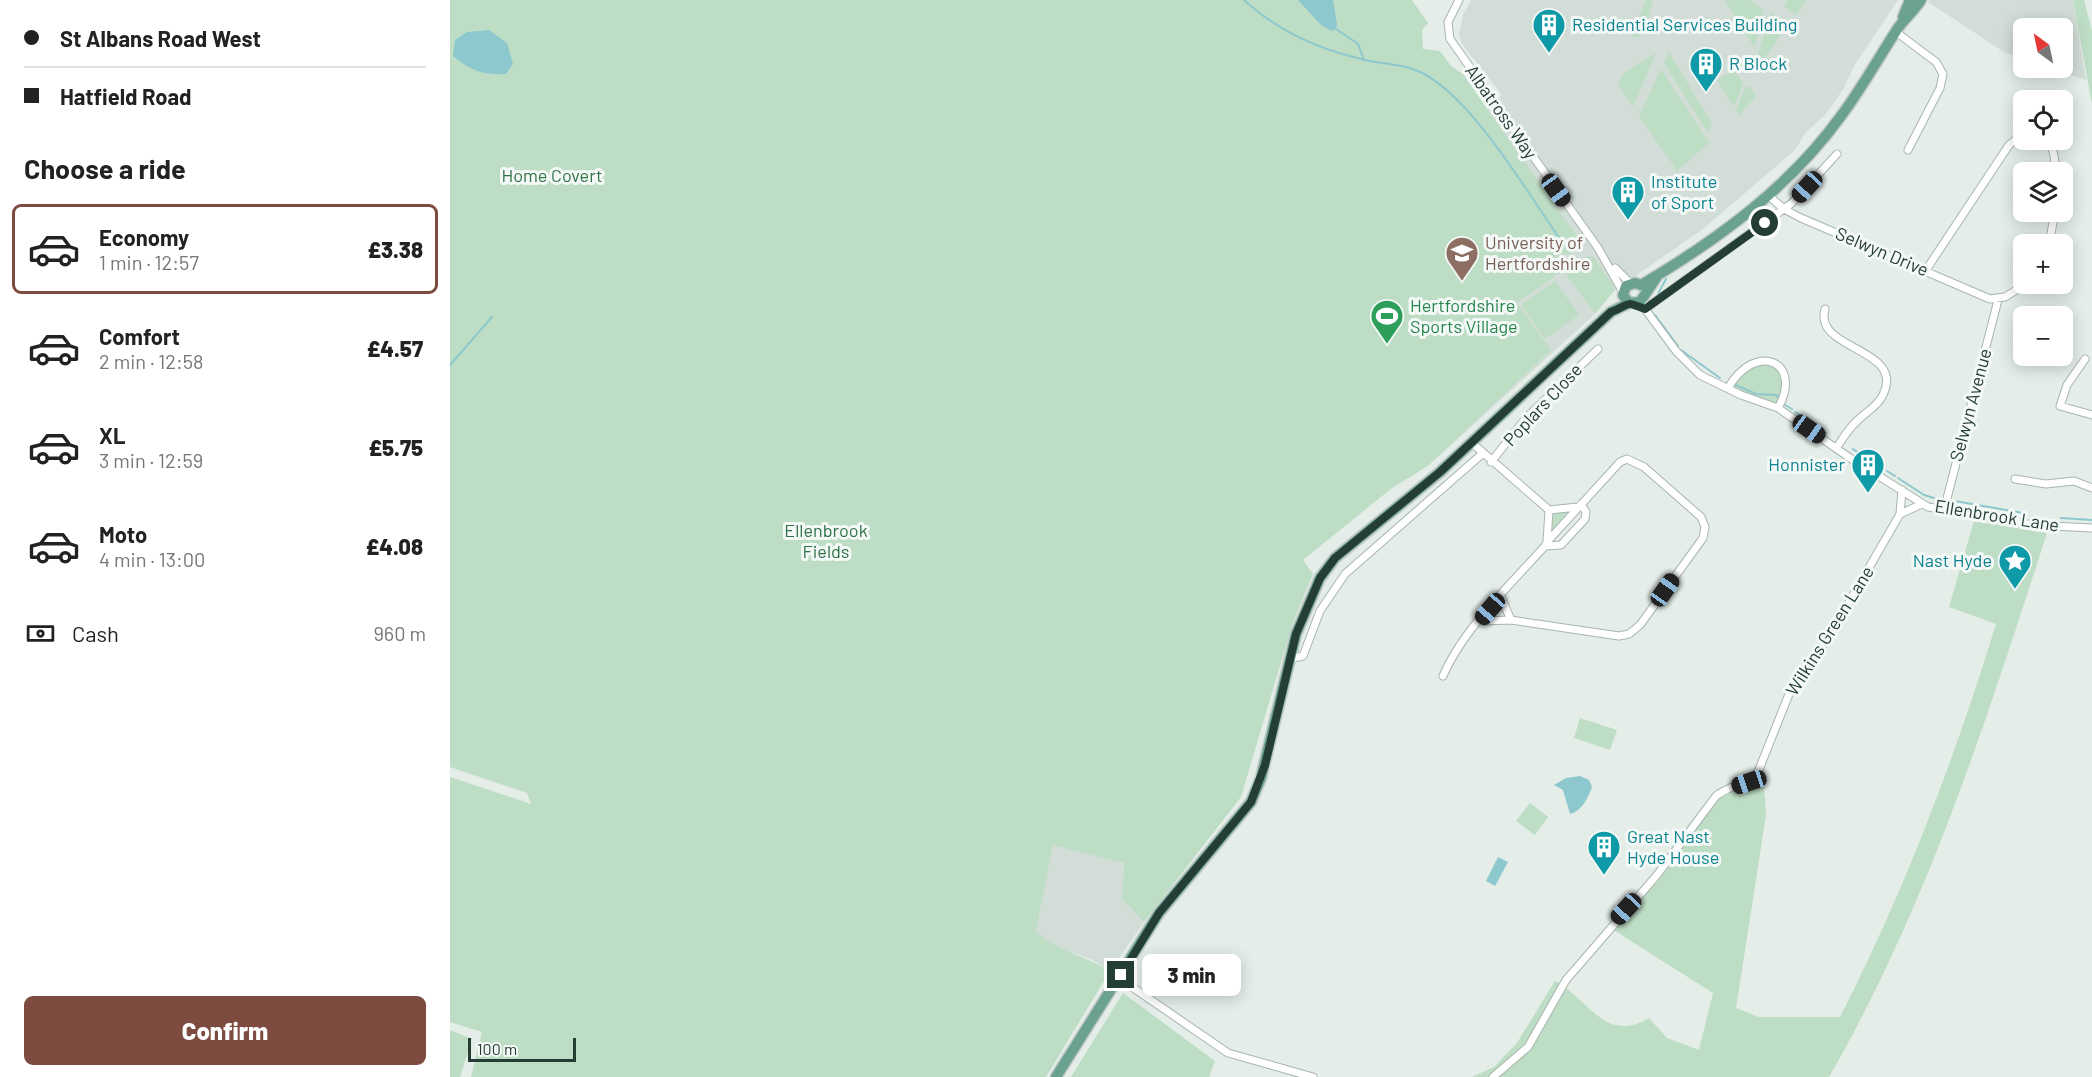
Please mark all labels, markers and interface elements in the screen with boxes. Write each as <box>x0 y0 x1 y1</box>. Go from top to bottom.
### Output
building icon: Residential Services Building <box>1531 7 1567 54</box>
place label: Residential Services Building <box>1572 13 1797 35</box>
north arrow <box>2013 18 2073 78</box>
map controls <box>2013 18 2073 366</box>
text: St Albans Road West <box>60 25 261 51</box>
building icon: R Block <box>1688 46 1724 93</box>
place label: R Block <box>1729 52 1787 74</box>
street label: Albatross Way <box>1461 60 1542 163</box>
text: Hatfield Road <box>60 83 192 109</box>
button: locate <box>2013 90 2073 150</box>
text: Choose a ride <box>24 152 186 184</box>
button: layers <box>2013 162 2073 222</box>
park label: Home Covert <box>501 164 603 186</box>
car <box>1788 168 1826 206</box>
car <box>1538 170 1574 210</box>
place label: Institute of Sport <box>1651 170 1717 213</box>
building icon: Institute of Sport <box>1610 174 1646 221</box>
route start <box>1751 209 1778 236</box>
icon: car <box>27 222 81 276</box>
street label: Selwyn Drive <box>1833 222 1932 281</box>
text: Economy <box>99 224 189 250</box>
place label: University of Hertfordshire <box>1485 231 1590 274</box>
button: + <box>2013 234 2073 294</box>
school or university icon: University of Hertfordshire <box>1444 235 1480 282</box>
text: £3.38 <box>367 236 423 262</box>
text: 1 min · 12:57 <box>99 250 199 274</box>
place label: Hertfordshire Sports Village <box>1410 294 1518 337</box>
sports icon: Hertfordshire Sports Village <box>1369 298 1405 345</box>
button: − <box>2013 306 2073 366</box>
icon: car <box>27 321 81 375</box>
text: Comfort <box>99 323 180 349</box>
text: £4.57 <box>367 335 423 361</box>
street label: Selwyn Avenue <box>1944 346 1996 464</box>
text: 2 min · 12:58 <box>99 349 204 373</box>
street label: Poplars Close <box>1498 358 1586 450</box>
car <box>1789 411 1829 447</box>
icon: car <box>27 420 81 474</box>
text: XL <box>99 422 125 448</box>
text: £5.75 <box>368 434 423 460</box>
building icon: Honnister <box>1850 447 1886 494</box>
text: 3 min · 12:59 <box>99 448 203 472</box>
place label: Honnister <box>1768 453 1845 475</box>
street label: Ellenbrook Lane <box>1933 494 2061 536</box>
icon: car <box>27 519 81 573</box>
park label: Ellenbrook Fields <box>784 519 868 562</box>
text: Moto <box>99 521 147 547</box>
text: £4.08 <box>366 533 423 559</box>
place icon: Nast Hyde <box>1997 543 2033 590</box>
text: 4 min · 13:00 <box>99 547 205 571</box>
place label: Nast Hyde <box>1913 549 1992 571</box>
street label: Wilkins Green Lane <box>1780 562 1878 699</box>
car <box>1647 570 1683 610</box>
car <box>1471 590 1509 628</box>
icon: cash <box>24 617 57 650</box>
text: Cash <box>72 620 119 646</box>
text: 960 m <box>373 621 426 645</box>
car <box>1729 768 1769 796</box>
place label: Great Nast Hyde House <box>1627 825 1719 868</box>
building icon: Great Nast Hyde House <box>1586 829 1622 876</box>
car <box>1607 890 1645 928</box>
callout: 3 min <box>1142 954 1241 996</box>
route end <box>1107 961 1134 988</box>
text: 3 min <box>1168 963 1215 987</box>
button: Confirm <box>24 996 426 1065</box>
scale bar <box>468 1035 576 1062</box>
text: 100 m <box>477 1039 517 1058</box>

